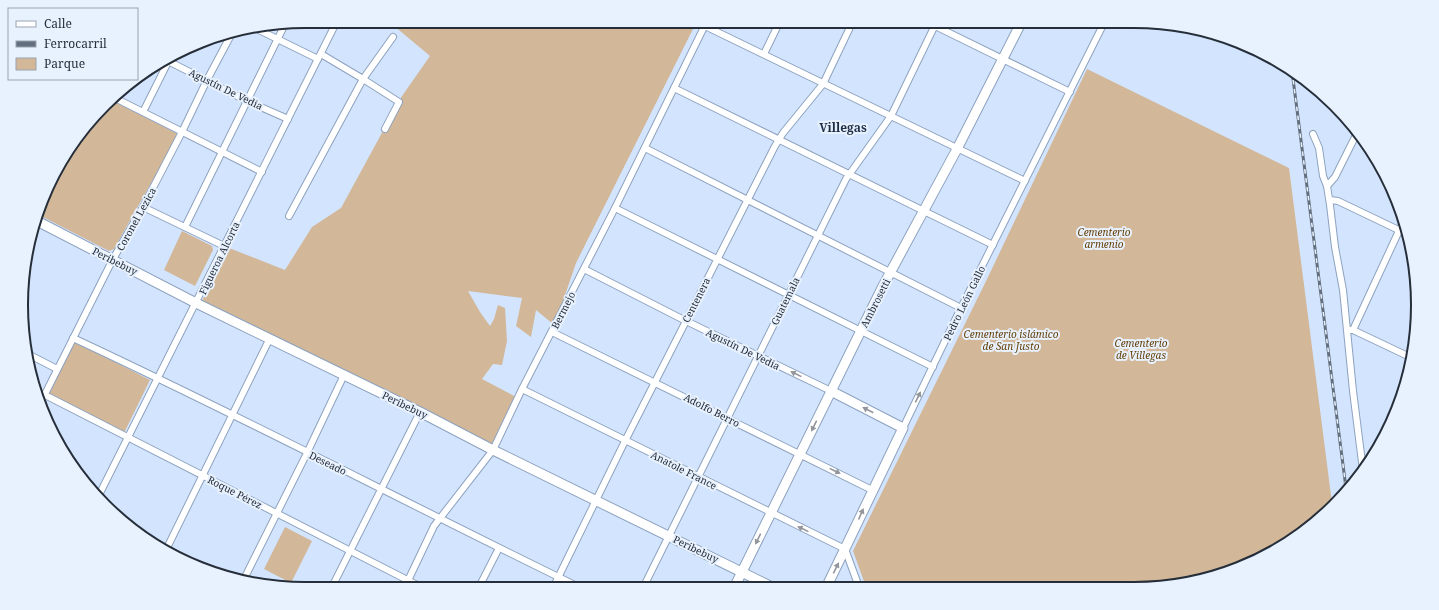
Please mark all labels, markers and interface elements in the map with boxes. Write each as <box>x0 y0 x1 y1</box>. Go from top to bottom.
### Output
legend <box>8 8 138 80</box>
text: Calle <box>44 15 72 32</box>
text: Ferrocarril <box>44 35 107 52</box>
text: Parque <box>44 55 85 72</box>
street label: Agustín De Vedia <box>187 65 266 113</box>
district label: Villegas <box>819 119 867 136</box>
street label: Coronel Lezica <box>113 185 159 253</box>
street label: Figueroa Alcorta <box>195 219 243 297</box>
park label: Cementerio armenio <box>1077 225 1131 251</box>
street label: Peribebuy <box>90 244 140 279</box>
street label: Pedro León Gallo <box>940 263 988 343</box>
street label: Guatemala <box>767 274 803 327</box>
street label: Centenera <box>679 275 713 325</box>
street label: Ambrosetti <box>857 275 894 330</box>
street label: Bermejo <box>548 289 578 331</box>
street label: Agustín De Vedia <box>704 325 783 373</box>
park label: Cementerio islámico de San Justo <box>964 327 1059 353</box>
park label: Cementerio de Villegas <box>1114 336 1168 362</box>
one-way arrow <box>790 371 801 377</box>
street label: Peribebuy <box>380 388 430 422</box>
street label: Adolfo Berro <box>682 390 743 430</box>
one-way arrow <box>915 392 921 403</box>
one-way arrow <box>862 407 874 414</box>
one-way arrow <box>810 421 817 432</box>
street label: Anatole France <box>649 447 719 493</box>
street label: Deseado <box>307 448 349 478</box>
one-way arrow <box>829 468 841 474</box>
street label: Roque Pérez <box>205 472 265 512</box>
one-way arrow <box>858 508 864 519</box>
one-way arrow <box>797 526 809 532</box>
street label: Peribebuy <box>671 532 721 566</box>
one-way arrow <box>755 533 761 545</box>
one-way arrow <box>833 563 839 574</box>

